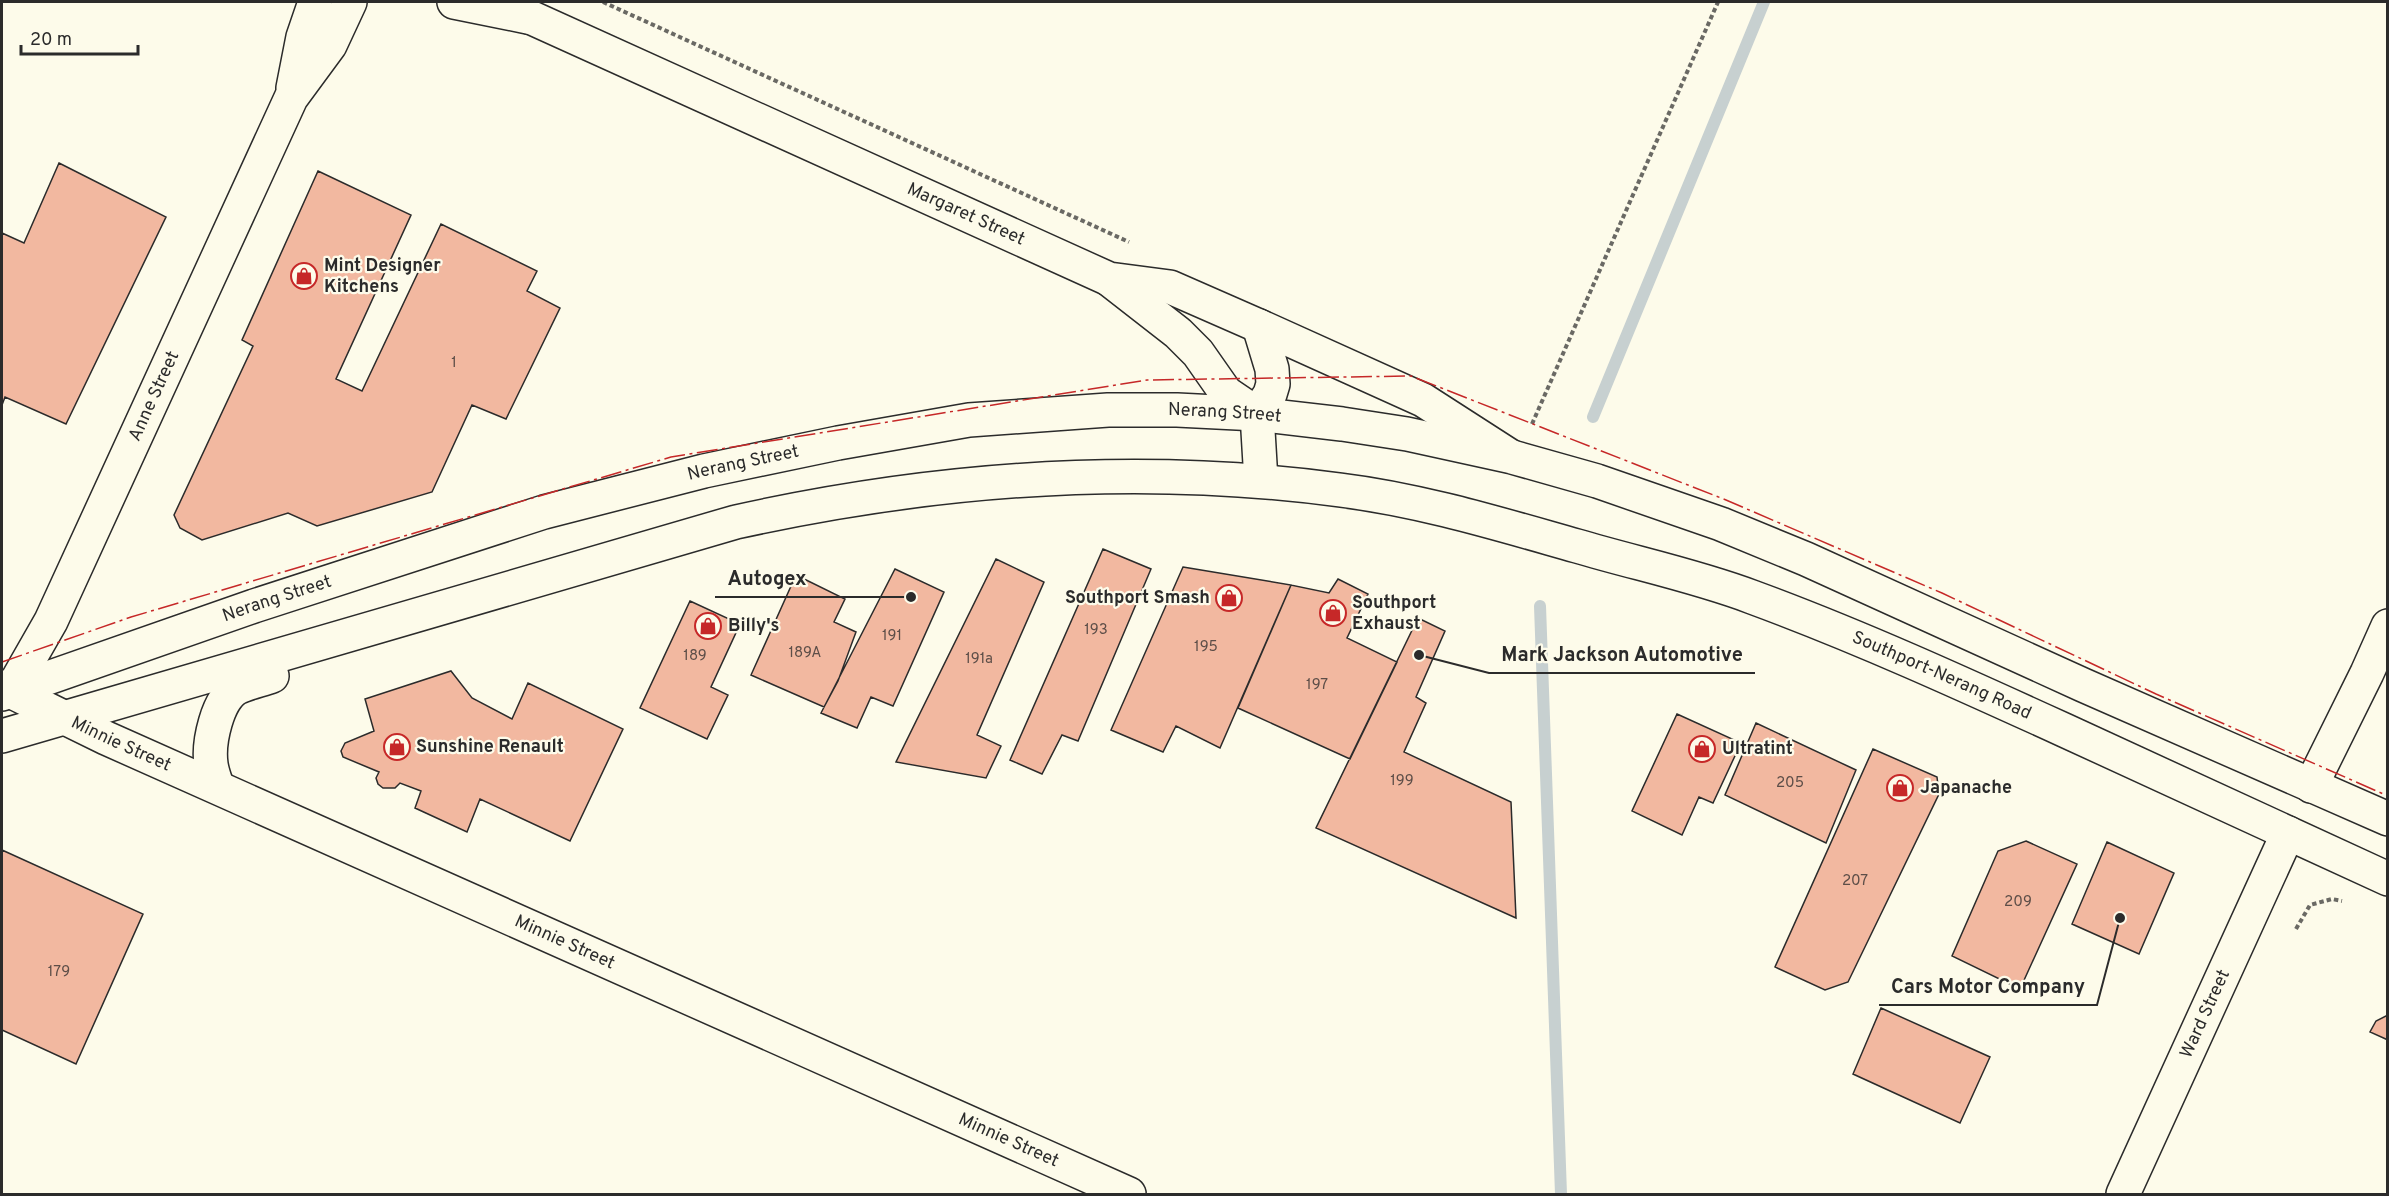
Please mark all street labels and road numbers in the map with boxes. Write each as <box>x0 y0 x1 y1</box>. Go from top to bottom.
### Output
street label: Margaret Street <box>903 178 1029 251</box>
street label: Anne Street <box>124 347 185 445</box>
street label: Nerang Street <box>1168 399 1283 428</box>
street label: Nerang Street <box>685 440 801 486</box>
street label: Nerang Street <box>219 570 334 628</box>
street label: Southport-Nerang Road <box>1849 626 2035 725</box>
street label: Minnie Street <box>67 711 175 777</box>
street label: Minnie Street <box>511 910 619 975</box>
street label: Ward Street <box>2175 966 2235 1062</box>
street label: Minnie Street <box>955 1108 1062 1173</box>

